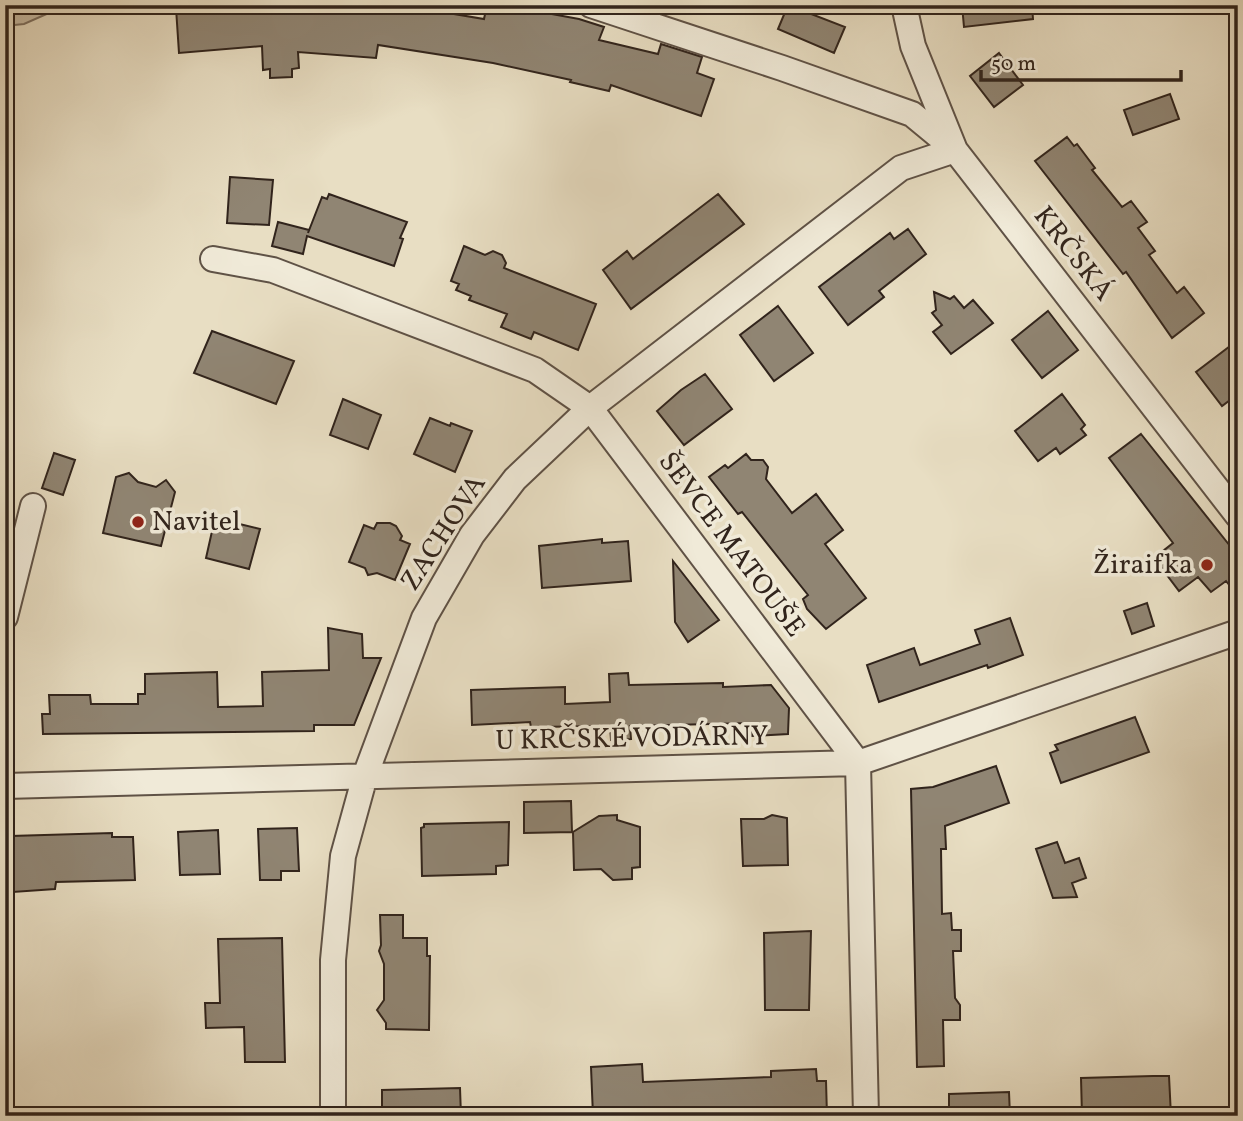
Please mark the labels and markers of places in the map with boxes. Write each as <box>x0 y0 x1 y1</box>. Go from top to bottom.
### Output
place label: Navitel <box>152 503 240 542</box>
marker: Navitel <box>130 514 146 530</box>
place label: Žiraifka <box>1093 546 1193 585</box>
marker: Žiraifka <box>1199 557 1215 573</box>

